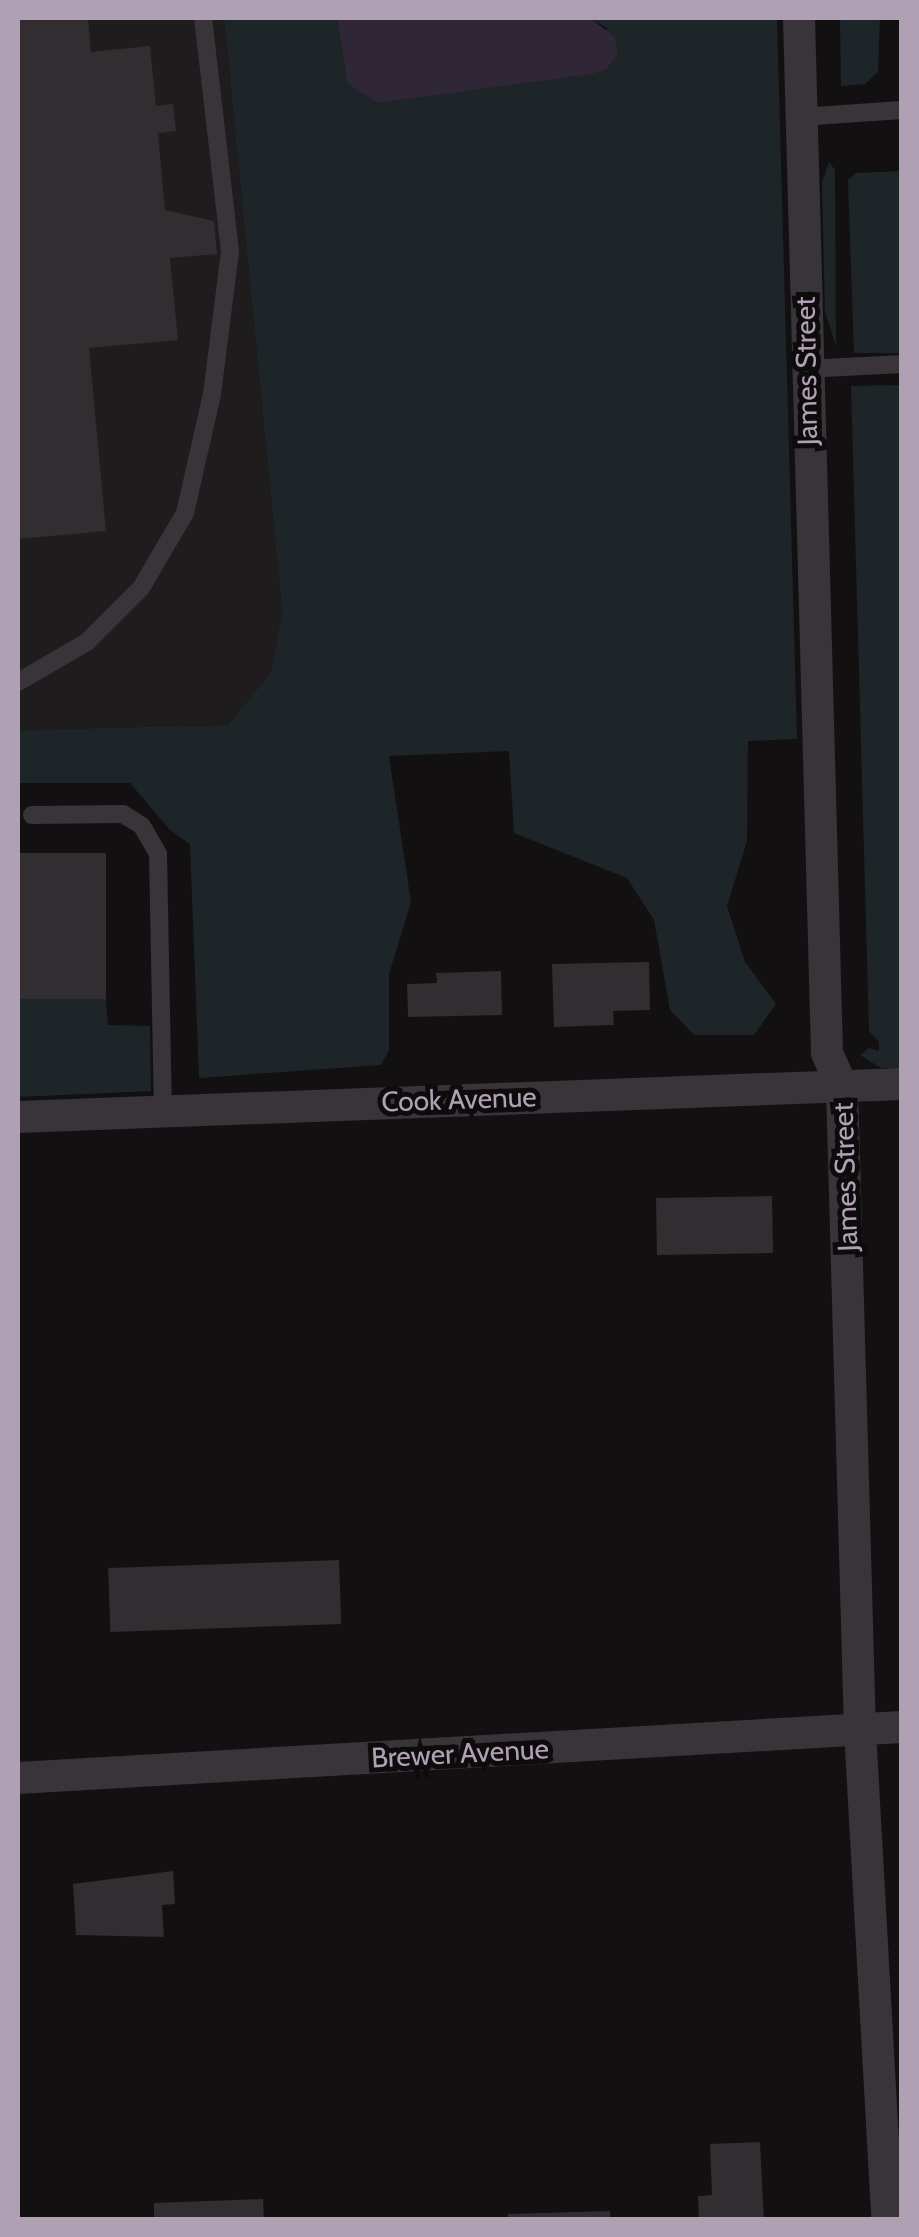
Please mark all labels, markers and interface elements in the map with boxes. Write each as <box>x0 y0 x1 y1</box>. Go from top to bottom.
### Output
street label: James Street <box>788 296 824 446</box>
street label: Cook Avenue <box>381 1080 537 1118</box>
street label: James Street <box>826 1102 864 1252</box>
street label: Brewer Avenue <box>370 1732 550 1774</box>

